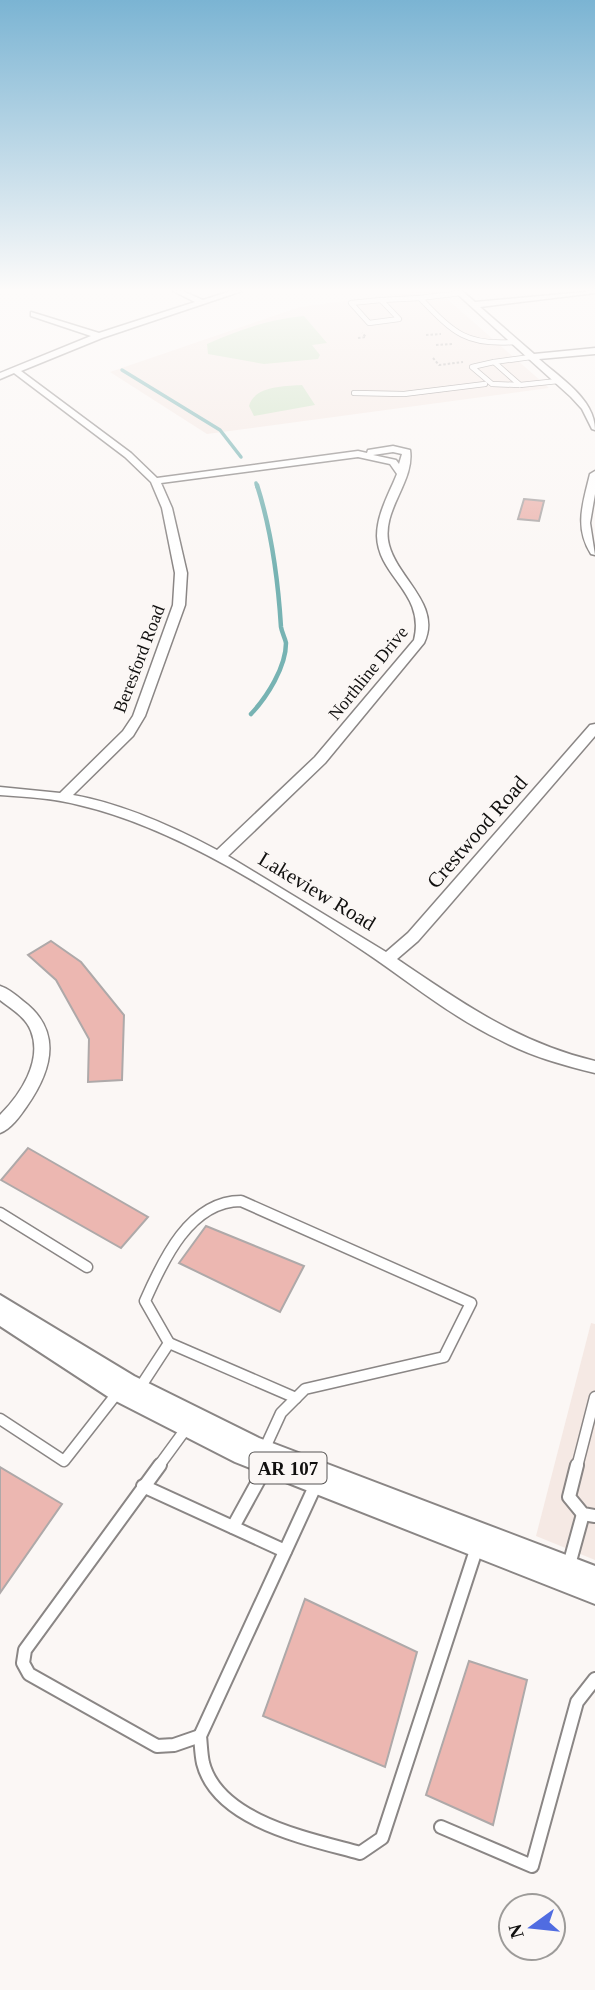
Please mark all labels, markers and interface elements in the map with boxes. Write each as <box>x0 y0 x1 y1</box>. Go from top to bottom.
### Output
street label: Beresford Road <box>109 602 169 716</box>
street label: Northline Drive <box>324 622 412 724</box>
street label: Crestwood Road <box>422 771 532 893</box>
street label: Lakeview Road <box>254 847 380 936</box>
road number: AR 107 <box>250 1452 326 1484</box>
north arrow <box>497 1892 567 1962</box>
text: N <box>504 1922 528 1941</box>

